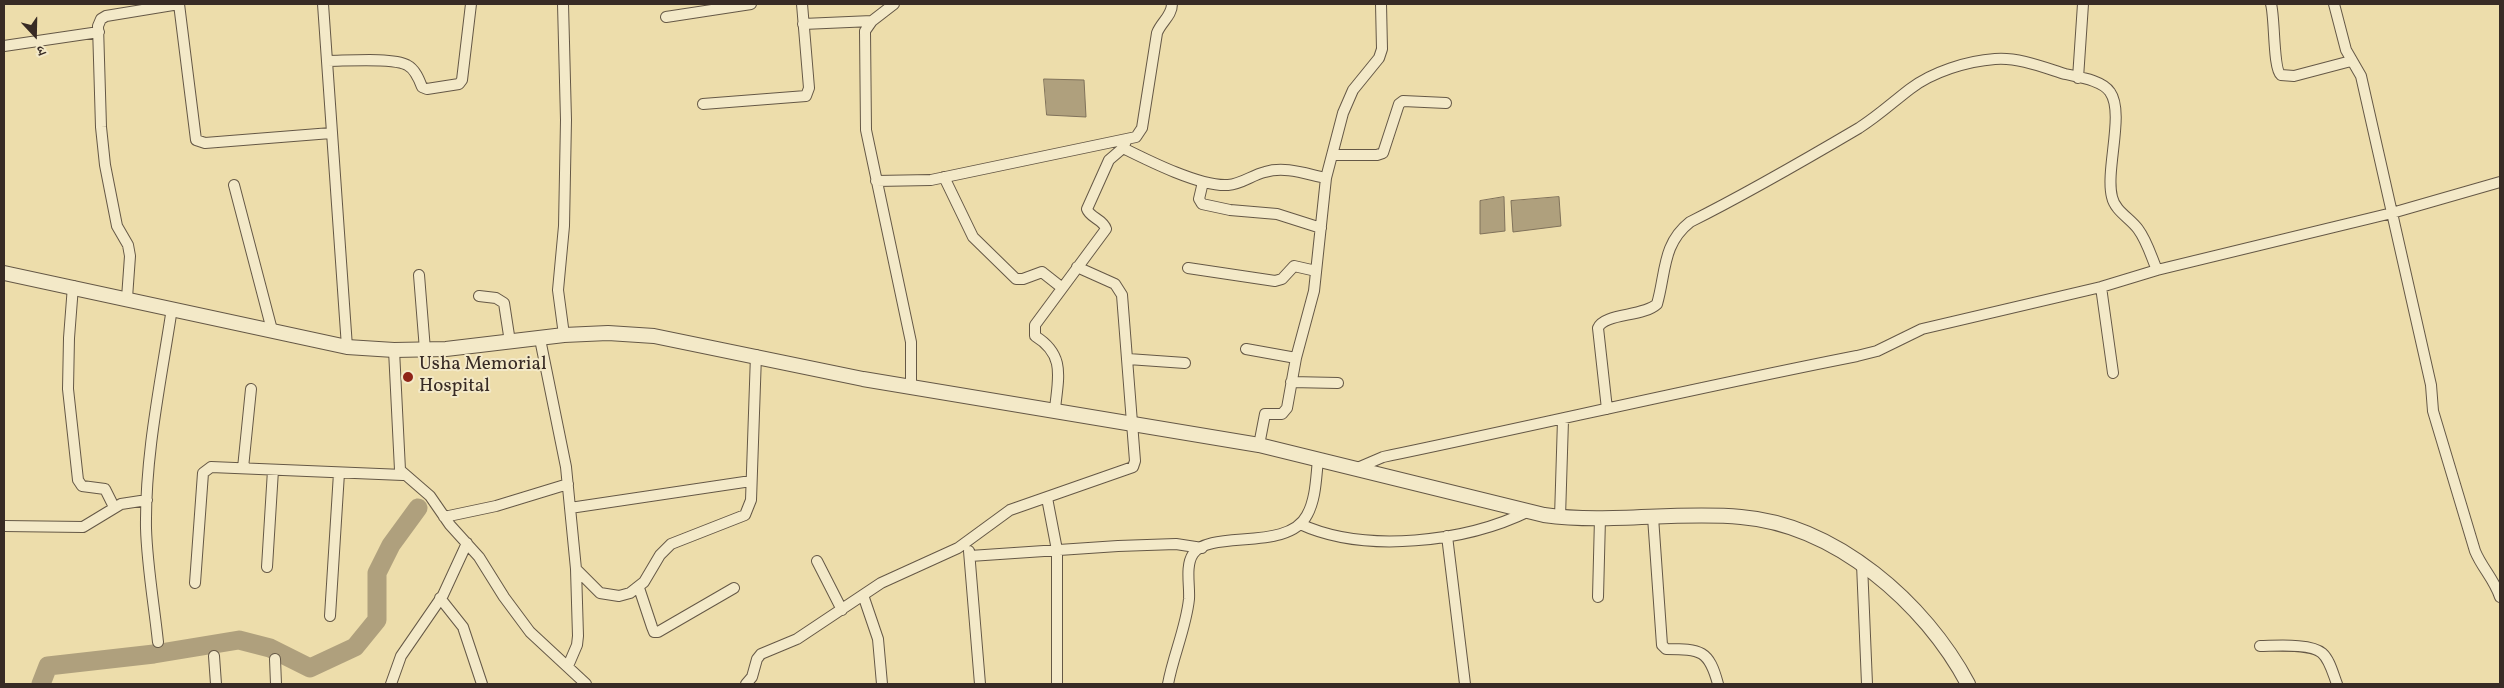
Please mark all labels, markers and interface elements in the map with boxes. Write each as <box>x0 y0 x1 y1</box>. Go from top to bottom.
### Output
north arrow <box>10 10 60 60</box>
text: उ <box>34 39 47 60</box>
place label: Usha Memorial Hospital <box>419 355 547 399</box>
marker: Usha Memorial Hospital <box>401 370 415 384</box>

